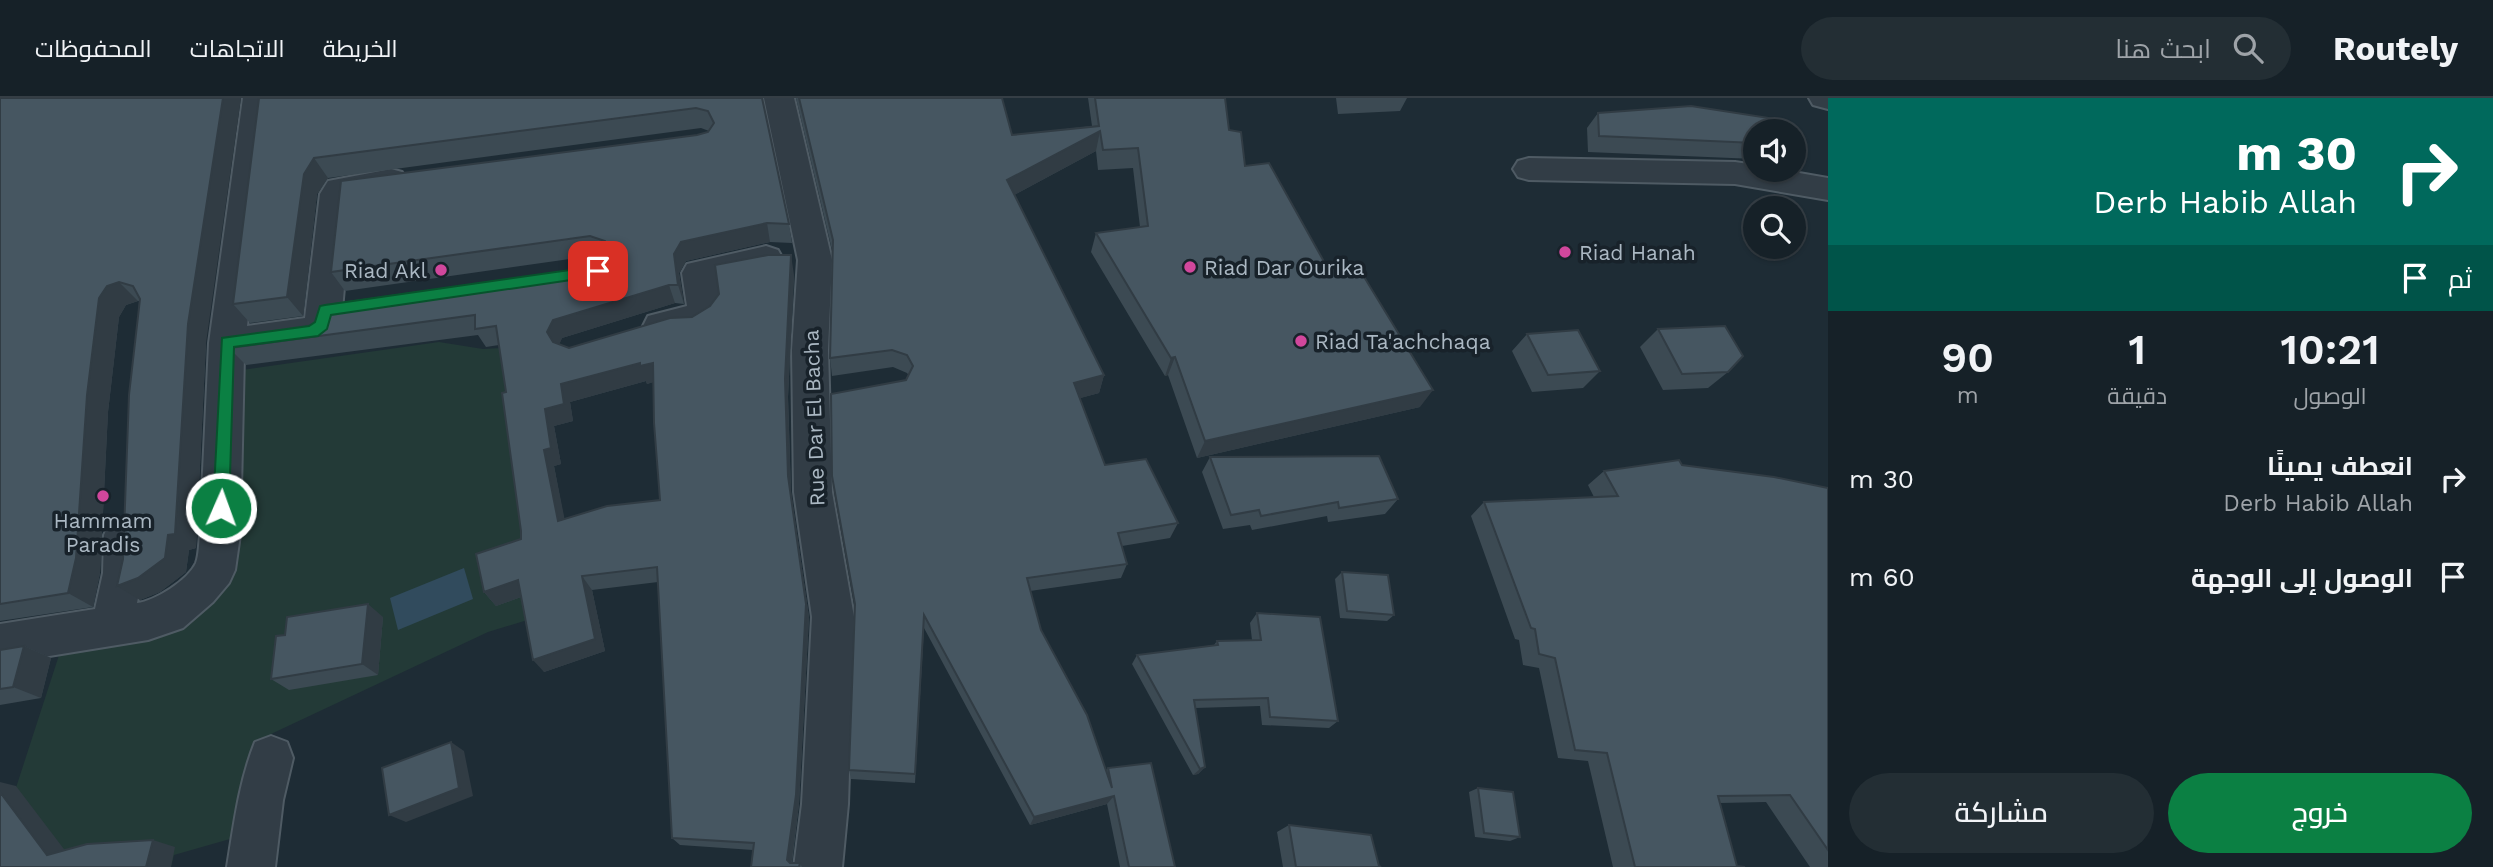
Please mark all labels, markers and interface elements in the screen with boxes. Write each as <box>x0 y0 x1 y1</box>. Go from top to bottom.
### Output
search box <box>1801 17 2291 80</box>
icon: search <box>2229 29 2267 67</box>
text: Routely <box>2333 29 2458 68</box>
text: ابحث هنا <box>2115 34 2211 64</box>
text: المحفوظات <box>35 35 152 63</box>
text: الاتجاهات <box>190 35 285 63</box>
text: الخريطة <box>323 35 398 63</box>
map controls <box>1743 119 1806 259</box>
button: sound <box>1743 119 1806 182</box>
text: 30 m <box>2236 124 2357 182</box>
icon: right <box>2381 126 2472 217</box>
text: Derb Habib Allah <box>2093 183 2357 221</box>
button: search <box>1743 196 1806 259</box>
place label: Riad Hanah <box>1579 240 1696 265</box>
pin <box>568 241 628 301</box>
marker: Riad Hanah <box>1557 244 1573 260</box>
icon: arrive <box>579 252 617 290</box>
place label: Riad Dar Ourika <box>1204 255 1364 280</box>
place label: Riad Akl <box>344 258 428 283</box>
marker: Riad Dar Ourika <box>1182 259 1198 275</box>
icon: arrive <box>2396 259 2434 297</box>
marker: Riad Akl <box>433 262 449 278</box>
text: ثم <box>2448 264 2472 294</box>
text: 1 <box>2129 325 2146 374</box>
text: 10:21 <box>2281 325 2380 374</box>
street label: Rue Dar El Bacha <box>798 329 830 507</box>
place label: Riad Ta'achchaqa <box>1315 329 1491 354</box>
marker: Riad Ta'achchaqa <box>1293 333 1309 349</box>
text: 90 <box>1941 333 1994 382</box>
text: m <box>1957 382 1979 409</box>
text: دقيقة <box>2107 383 2167 410</box>
text: الوصول <box>2293 383 2367 410</box>
text: انعطف يمينًا <box>2267 451 2413 481</box>
icon: right <box>2434 460 2472 498</box>
text: 30 m <box>1849 464 1914 494</box>
position arrow <box>184 471 258 545</box>
marker: Hammam Paradis <box>95 488 111 504</box>
text: Derb Habib Allah <box>2223 490 2413 517</box>
place label: Hammam Paradis <box>53 508 153 557</box>
icon: arrive <box>2434 558 2472 596</box>
text: 60 m <box>1849 562 1915 592</box>
text: الوصول إلى الوجهة <box>2191 563 2413 593</box>
button: مشاركة <box>1849 773 2154 853</box>
button: خروج <box>2168 773 2472 853</box>

